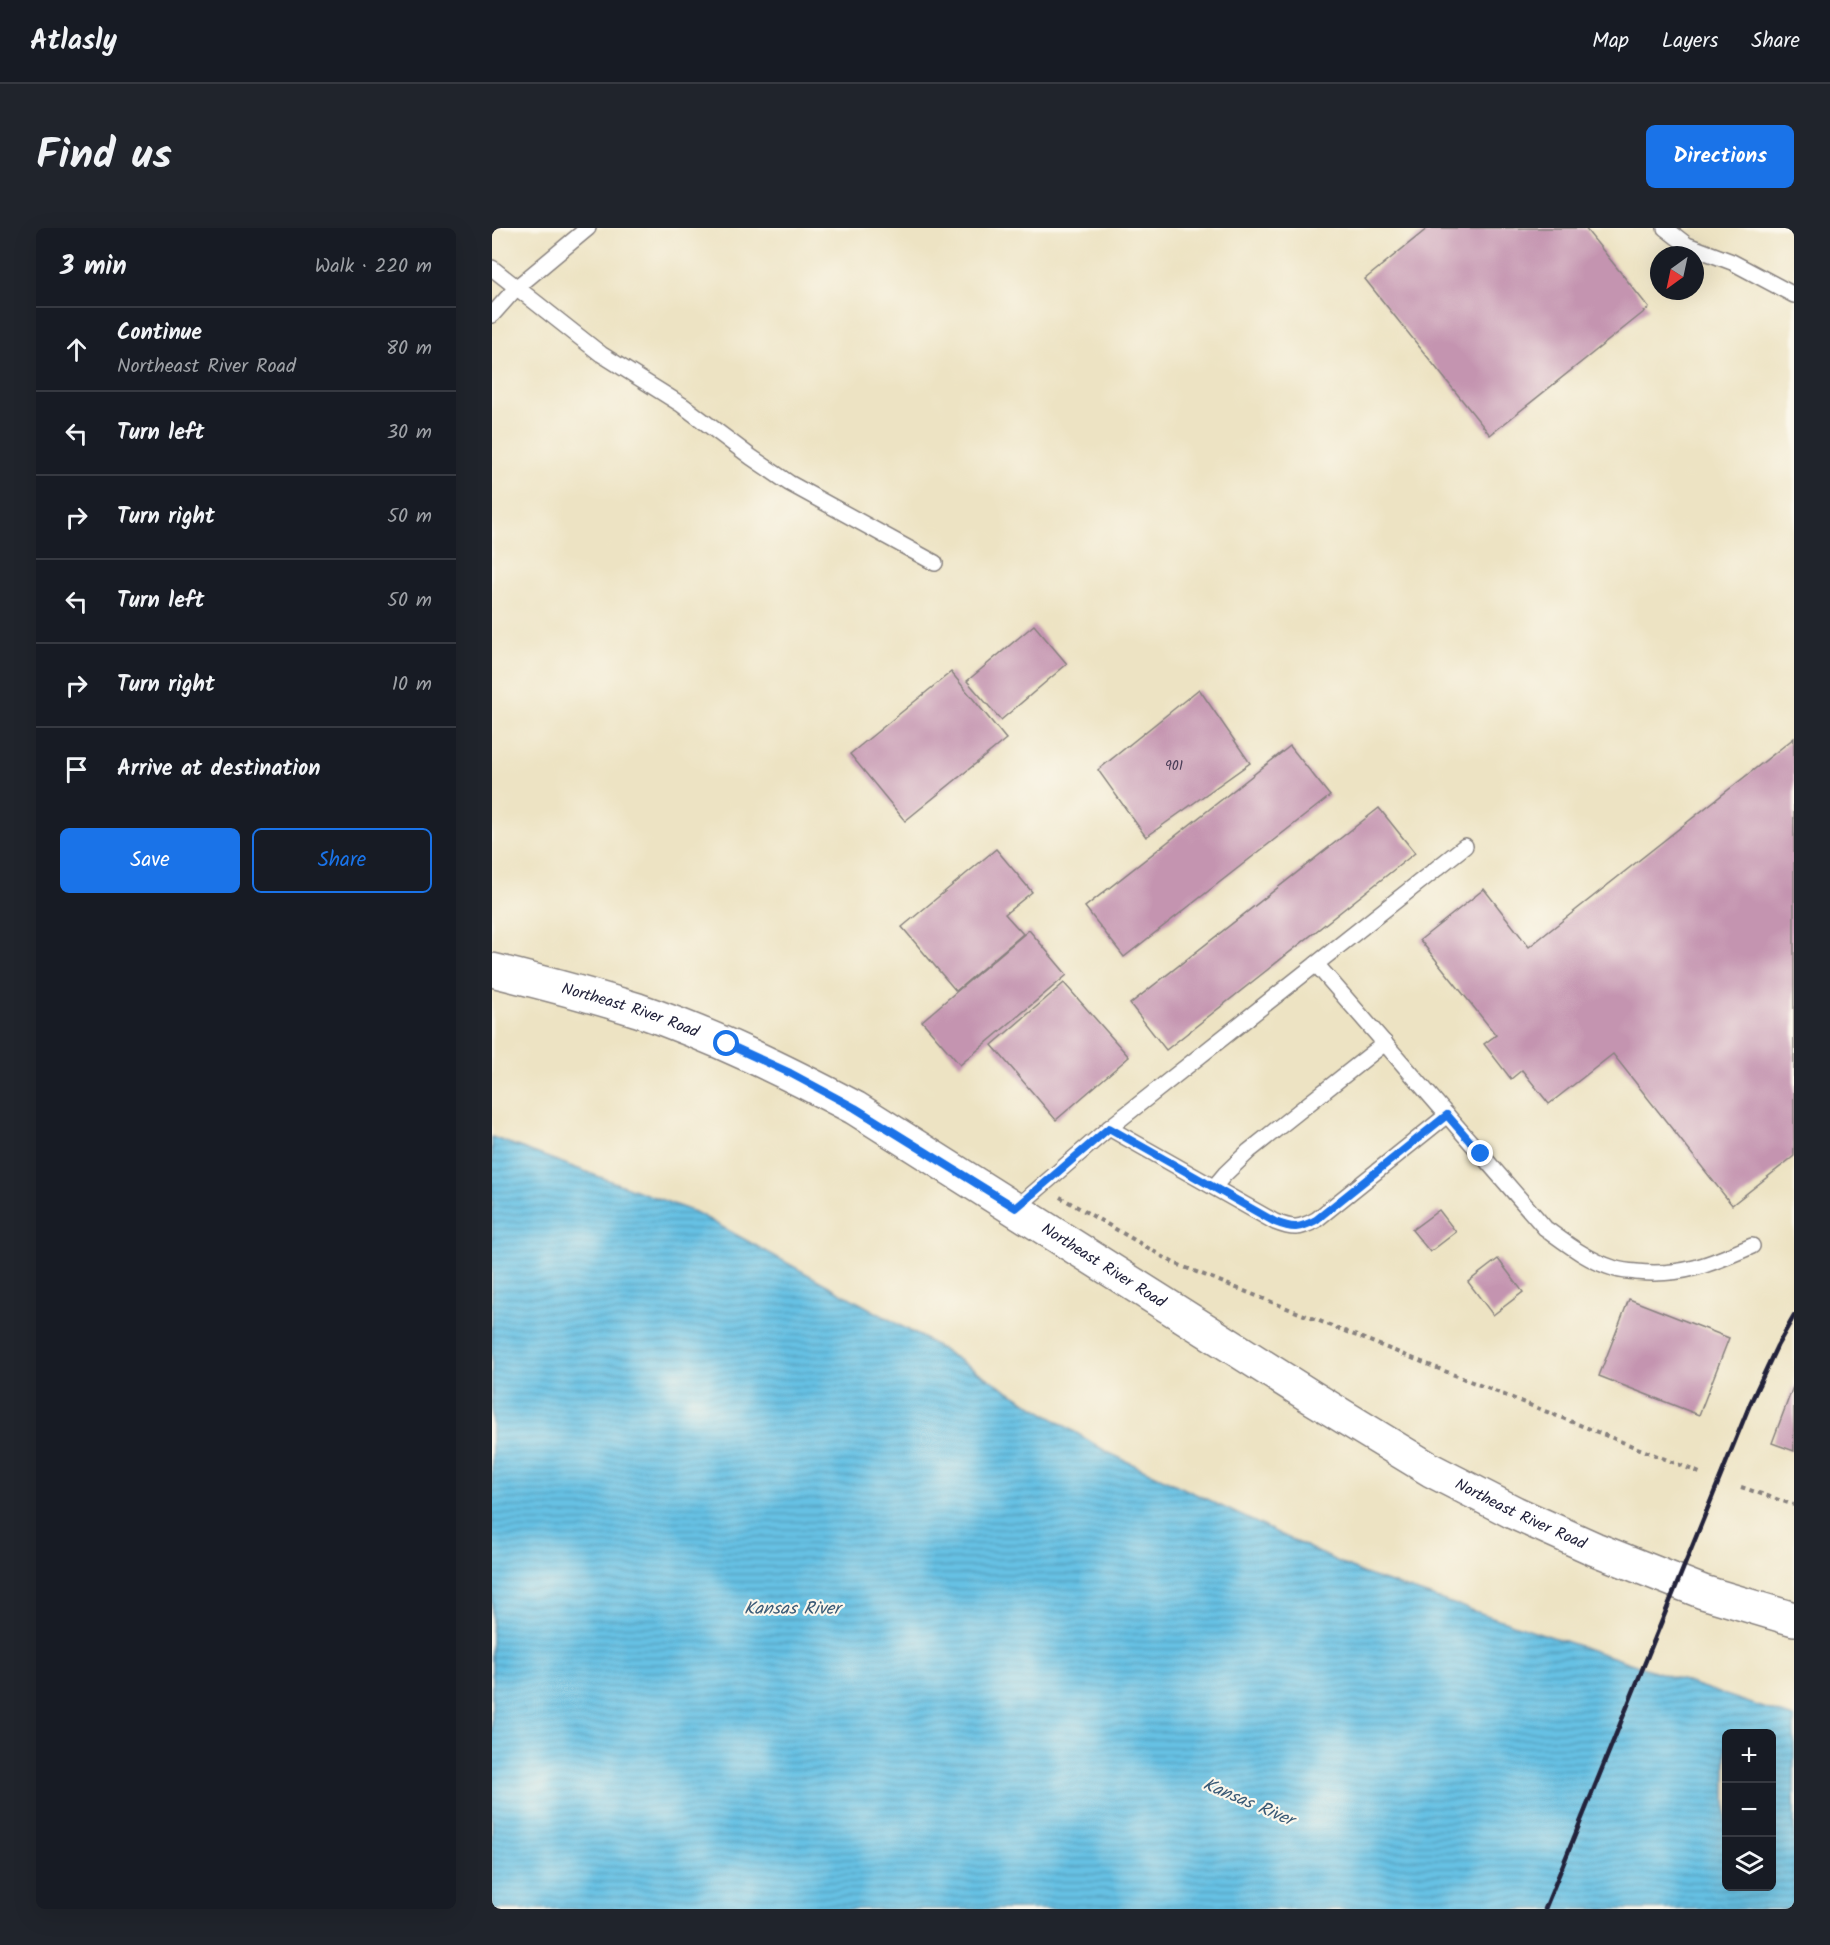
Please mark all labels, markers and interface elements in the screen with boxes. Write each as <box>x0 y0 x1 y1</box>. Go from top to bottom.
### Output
text: Atlasly <box>30 19 117 64</box>
text: Map <box>1592 25 1629 58</box>
text: Layers <box>1662 25 1718 58</box>
text: Share <box>1751 25 1800 58</box>
text: Find us <box>36 123 172 190</box>
button: Directions <box>1646 125 1794 188</box>
text: 3 min <box>60 246 127 288</box>
north arrow <box>1650 246 1704 300</box>
text: Walk · 220 m <box>315 251 432 283</box>
text: Continue <box>117 316 202 351</box>
icon: ahead <box>60 333 93 366</box>
text: 80 m <box>386 333 432 365</box>
text: Northeast River Road <box>117 351 296 383</box>
text: Turn left <box>117 416 204 451</box>
icon: left <box>60 417 93 450</box>
text: 30 m <box>387 417 432 449</box>
text: Turn right <box>117 500 215 535</box>
icon: right <box>60 501 93 534</box>
text: 50 m <box>387 501 432 533</box>
text: Turn left <box>117 584 204 619</box>
icon: left <box>60 585 93 618</box>
text: 50 m <box>387 585 432 617</box>
text: Turn right <box>117 668 215 703</box>
icon: right <box>60 669 93 702</box>
text: 10 m <box>392 669 432 701</box>
text: Arrive at destination <box>117 752 320 787</box>
icon: arrive <box>60 753 93 786</box>
house number: 901 <box>1165 755 1183 777</box>
button: Save <box>60 828 240 893</box>
button: Share <box>252 828 432 893</box>
street label: Northeast River Road <box>559 976 704 1045</box>
route start <box>713 1030 739 1056</box>
route end <box>1467 1140 1493 1166</box>
street label: Northeast River Road <box>1036 1217 1172 1315</box>
street label: Northeast River Road <box>1450 1472 1591 1557</box>
water label: Kansas River <box>744 1595 844 1624</box>
map controls <box>1722 1729 1776 1891</box>
button: + <box>1722 1729 1776 1783</box>
water label: Kansas River <box>1198 1771 1302 1837</box>
button: − <box>1722 1783 1776 1837</box>
button: layers <box>1722 1837 1776 1891</box>

